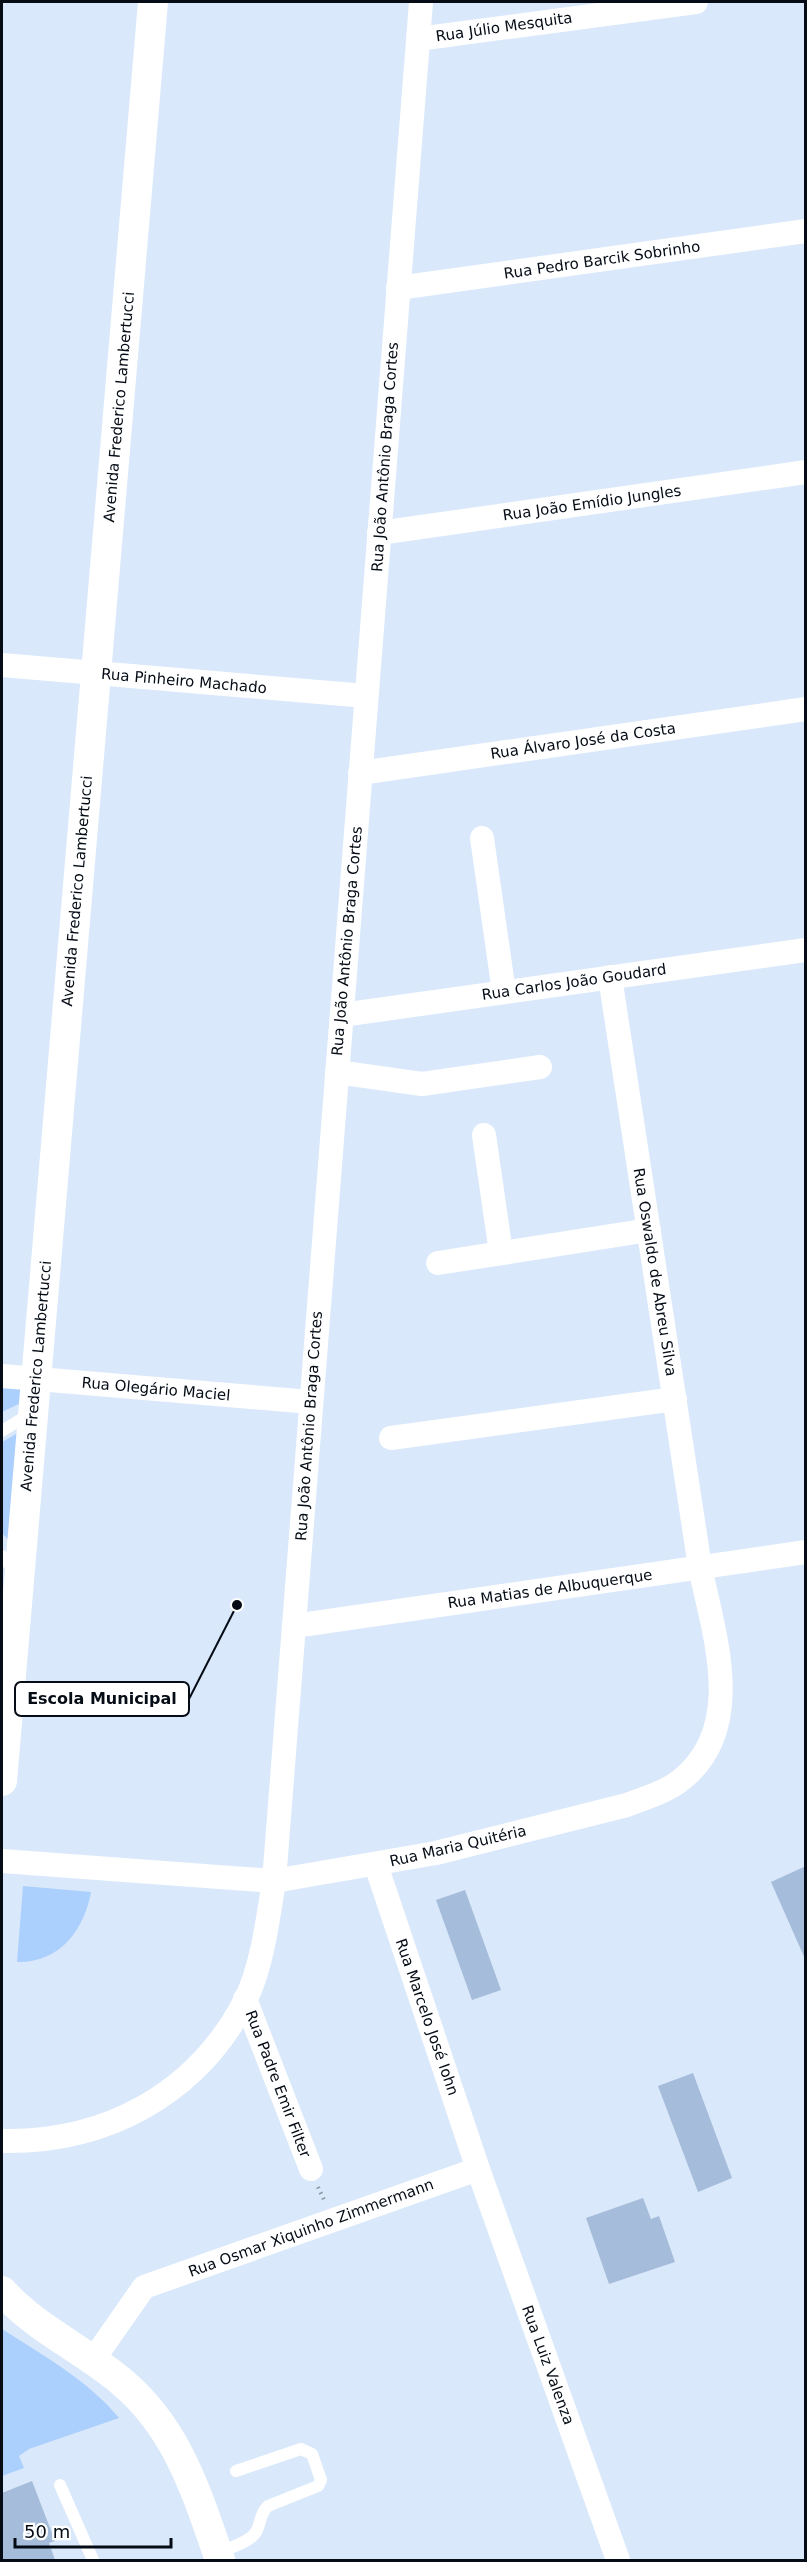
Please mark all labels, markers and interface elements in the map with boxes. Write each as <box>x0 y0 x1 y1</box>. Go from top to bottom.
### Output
street label: Rua Júlio Mesquita <box>435 9 573 45</box>
street label: Rua Pedro Barcik Sobrinho <box>503 237 701 283</box>
street label: Avenida Frederico Lambertucci <box>100 291 138 523</box>
street label: Rua João Antônio Braga Cortes <box>368 341 402 572</box>
street label: Rua João Emídio Jungles <box>502 482 683 524</box>
street label: Rua Pinheiro Machado <box>100 665 268 697</box>
street label: Rua Álvaro José da Costa <box>489 718 677 763</box>
street label: Avenida Frederico Lambertucci <box>58 775 96 1007</box>
street label: Rua João Antônio Braga Cortes <box>328 825 366 1056</box>
street label: Rua Carlos João Goudard <box>481 960 667 1004</box>
street label: Rua Oswaldo de Abreu Silva <box>630 1167 680 1377</box>
street label: Avenida Frederico Lambertucci <box>17 1260 55 1492</box>
street label: Rua João Antônio Braga Cortes <box>292 1310 326 1541</box>
street label: Rua Olegário Maciel <box>81 1374 231 1404</box>
street label: Rua Matias de Albuquerque <box>446 1566 654 1612</box>
callout: Escola Municipal <box>15 1682 189 1716</box>
text: Escola Municipal <box>27 1689 177 1708</box>
street label: Rua Maria Quitéria <box>388 1822 528 1870</box>
street label: Rua Marcelo José Iohn <box>392 1936 462 2098</box>
street label: Rua Padre Emir Filter <box>242 2008 315 2161</box>
street label: Rua Osmar Xiquinho Zimmermann <box>186 2175 436 2281</box>
street label: Rua Luiz Valenza <box>518 2303 578 2427</box>
scale bar <box>15 2511 171 2549</box>
text: 50 m <box>24 2521 70 2542</box>

